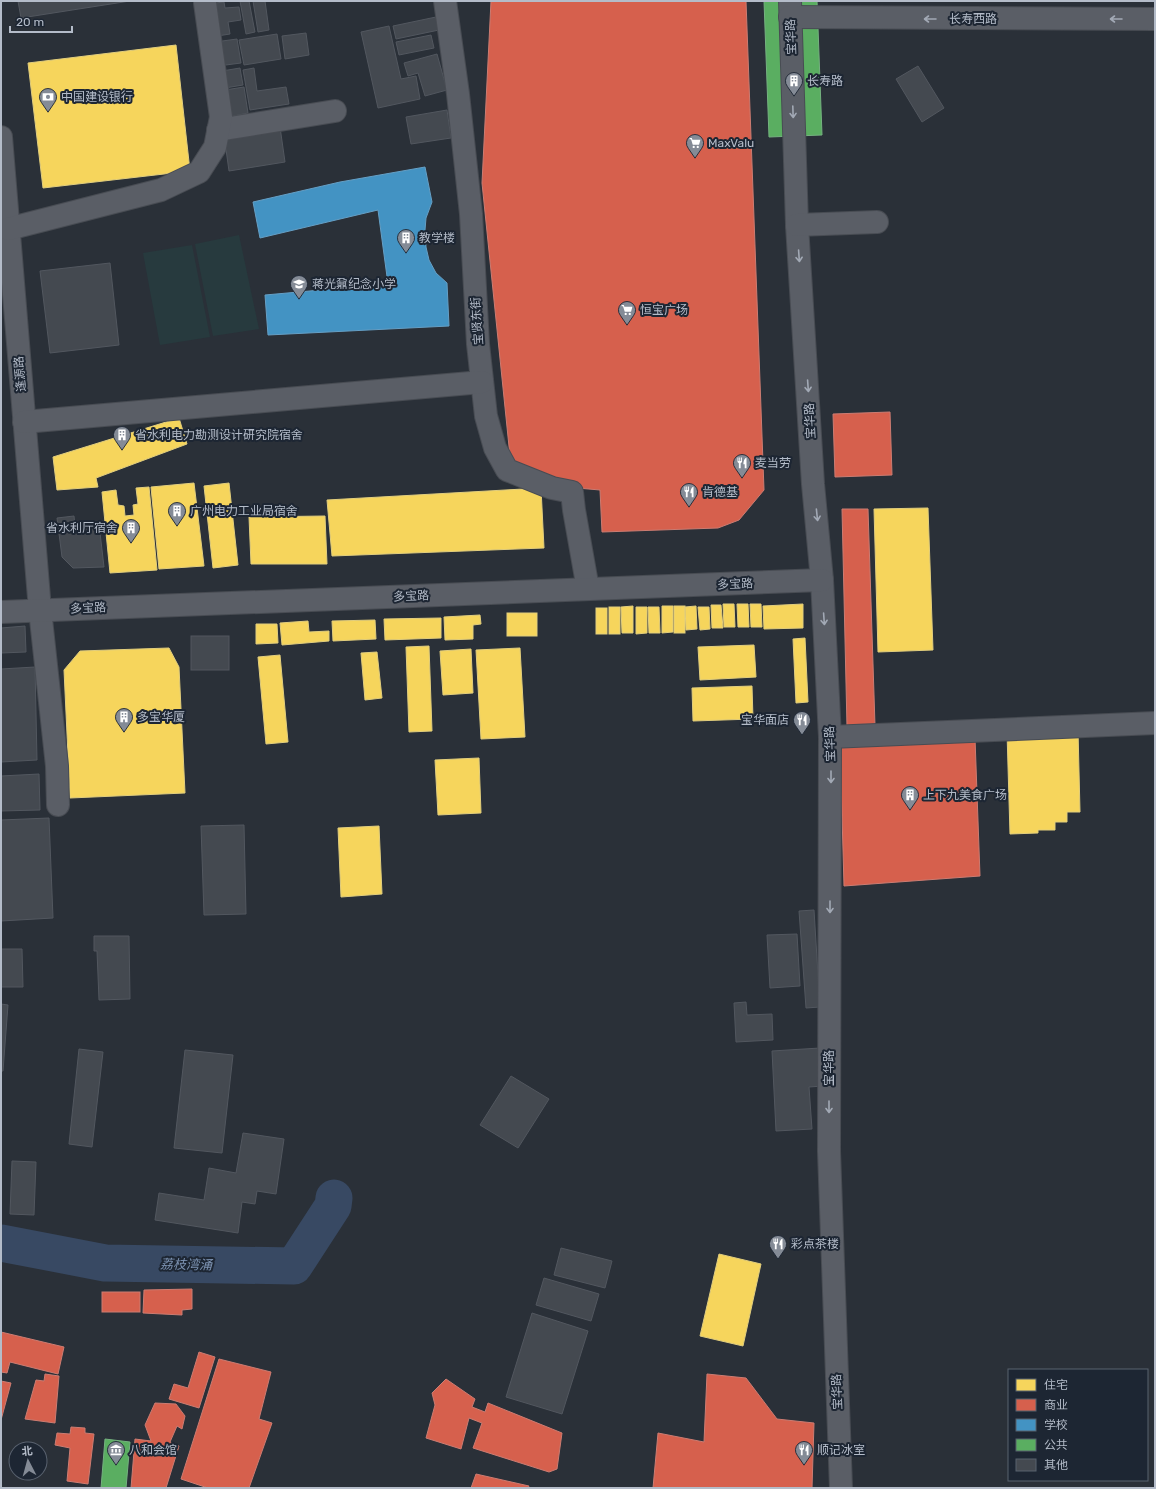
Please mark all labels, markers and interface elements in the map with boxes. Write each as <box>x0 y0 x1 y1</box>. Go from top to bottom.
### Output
scale bar <box>10 8 72 34</box>
street label: 长寿西路 <box>949 12 997 26</box>
text: 20 m <box>16 15 44 29</box>
one-way arrow <box>924 15 937 23</box>
one-way arrow <box>1110 15 1123 23</box>
street label: 宝华路 <box>783 19 799 55</box>
building icon: 长寿路 <box>784 71 804 96</box>
place label: 长寿路 <box>807 74 843 88</box>
bank icon: 中国建设银行 <box>38 87 58 112</box>
place label: 中国建设银行 <box>61 90 133 104</box>
one-way arrow <box>790 105 797 118</box>
supermarket icon: MaxValu <box>685 133 705 158</box>
place label: MaxValu <box>708 136 754 150</box>
building icon: 教学楼 <box>396 228 416 253</box>
place label: 教学楼 <box>419 231 455 245</box>
one-way arrow <box>796 249 803 262</box>
school or university icon: 蒋光鼐纪念小学 <box>289 274 309 299</box>
place label: 蒋光鼐纪念小学 <box>312 277 396 291</box>
street label: 宝贤东街 <box>468 297 486 345</box>
supermarket icon: 恒宝广场 <box>617 300 637 325</box>
place label: 恒宝广场 <box>640 303 688 317</box>
street label: 逢源路 <box>11 355 29 393</box>
one-way arrow <box>805 379 812 392</box>
street label: 宝华路 <box>802 403 818 439</box>
building icon: 省水利电力勘测设计研究院宿舍 <box>112 425 132 450</box>
place label: 省水利电力勘测设计研究院宿舍 <box>135 428 303 442</box>
restaurant icon: 麦当劳 <box>732 453 752 478</box>
place label: 麦当劳 <box>755 456 791 470</box>
restaurant icon: 肯德基 <box>679 482 699 507</box>
place label: 肯德基 <box>702 485 738 499</box>
building icon: 广州电力工业局宿舍 <box>167 501 187 526</box>
place label: 广州电力工业局宿舍 <box>190 504 298 518</box>
one-way arrow <box>813 509 821 522</box>
building icon: 省水利厅宿舍 <box>121 518 141 543</box>
place label: 省水利厅宿舍 <box>46 521 118 535</box>
street label: 多宝路 <box>717 576 753 592</box>
street label: 多宝路 <box>393 588 429 604</box>
street label: 多宝路 <box>70 600 106 616</box>
one-way arrow <box>820 612 827 625</box>
building icon: 多宝华厦 <box>114 707 134 732</box>
place label: 多宝华厦 <box>137 710 185 724</box>
restaurant icon: 宝华面店 <box>792 710 812 735</box>
place label: 宝华面店 <box>741 713 789 727</box>
street label: 宝华路 <box>822 726 838 762</box>
one-way arrow <box>827 770 835 783</box>
building icon: 上下九美食广场 <box>900 785 920 810</box>
place label: 上下九美食广场 <box>923 788 1007 802</box>
one-way arrow <box>826 900 834 913</box>
street label: 宝华路 <box>822 1050 836 1086</box>
one-way arrow <box>825 1100 833 1113</box>
restaurant icon: 彩点茶楼 <box>768 1234 788 1259</box>
place label: 彩点茶楼 <box>791 1237 839 1251</box>
water label: 荔枝湾涌 <box>160 1257 214 1272</box>
legend <box>1008 1369 1148 1481</box>
street label: 宝华路 <box>829 1374 845 1410</box>
text: 住宅 <box>1044 1378 1068 1392</box>
text: 商业 <box>1044 1398 1068 1412</box>
text: 学校 <box>1044 1418 1068 1432</box>
text: 公共 <box>1044 1438 1068 1452</box>
museum icon: 八和会馆 <box>106 1440 126 1465</box>
restaurant icon: 顺记冰室 <box>794 1440 814 1465</box>
north arrow <box>8 1441 48 1481</box>
place label: 八和会馆 <box>129 1443 177 1457</box>
place label: 顺记冰室 <box>817 1443 865 1457</box>
text: 北 <box>21 1445 33 1459</box>
text: 其他 <box>1044 1458 1068 1472</box>

